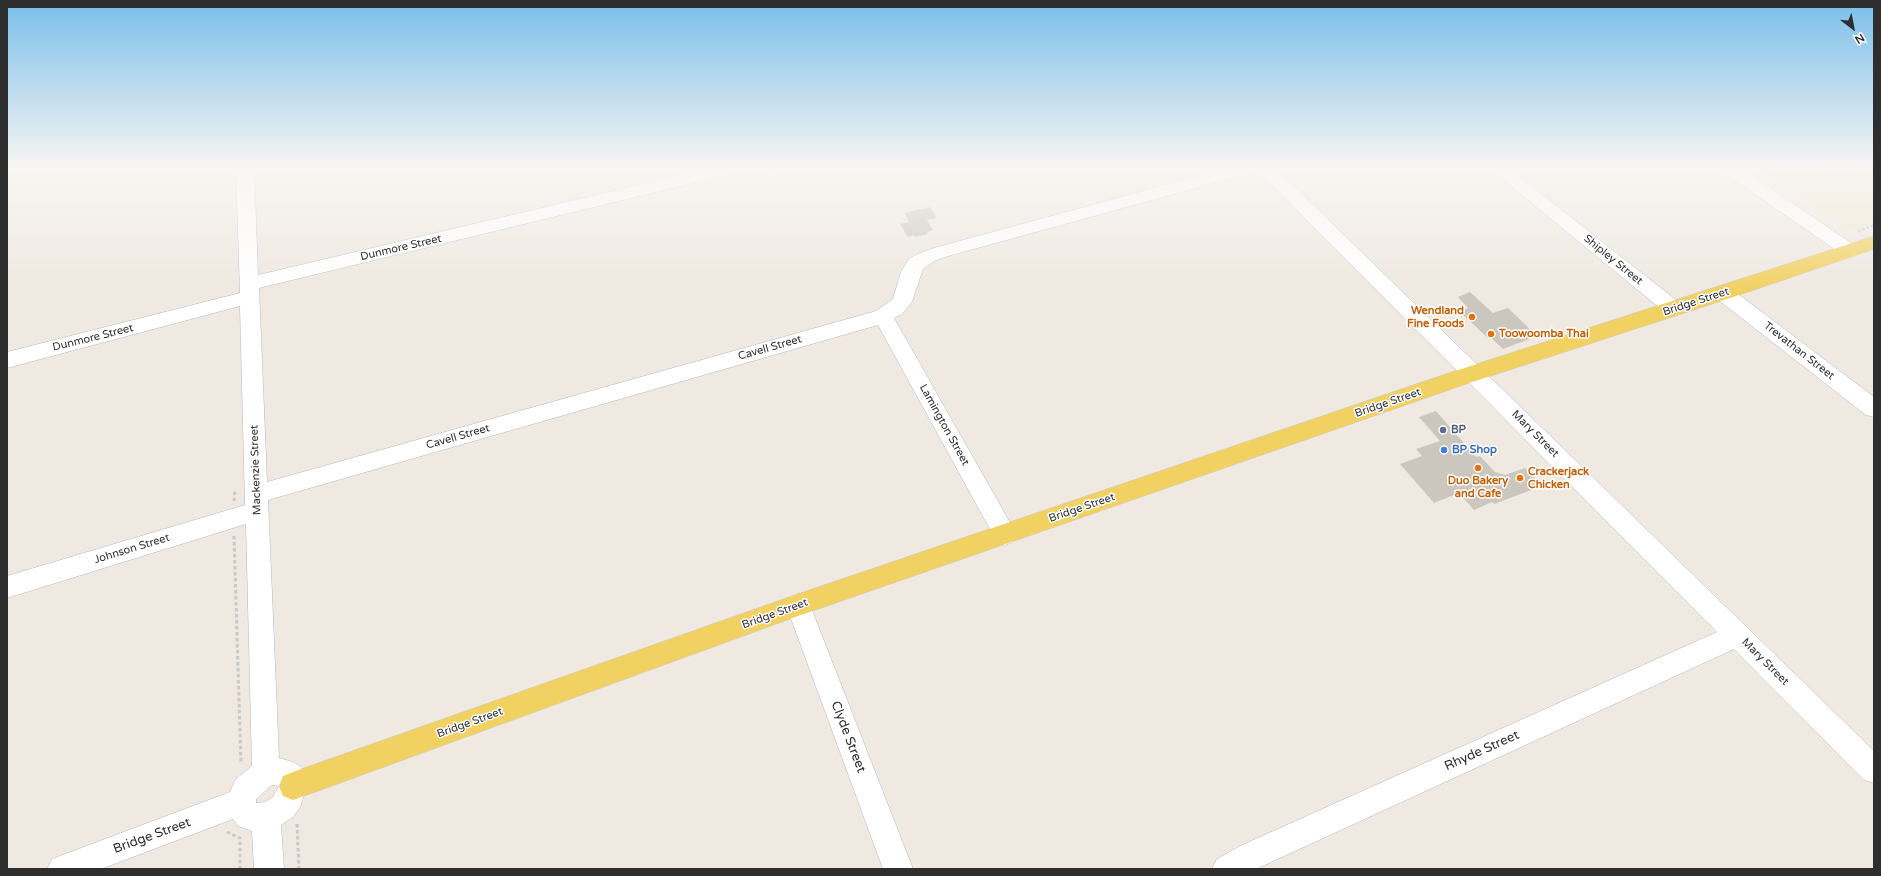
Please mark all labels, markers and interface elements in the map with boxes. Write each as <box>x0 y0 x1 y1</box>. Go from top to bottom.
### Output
north arrow <box>1833 8 1873 48</box>
text: N <box>1852 31 1867 46</box>
street label: Dunmore Street <box>359 232 443 264</box>
street label: Shipley Street <box>1581 232 1645 288</box>
street label: Bridge Street <box>1661 285 1731 319</box>
place label: Wendland Fine Foods <box>1407 304 1464 330</box>
marker: Wendland Fine Foods <box>1467 312 1477 322</box>
street label: Trevathan Street <box>1761 319 1837 383</box>
street label: Dunmore Street <box>51 322 135 354</box>
place label: Toowoomba Thai <box>1499 327 1589 341</box>
marker: Toowoomba Thai <box>1486 329 1496 339</box>
street label: Cavell Street <box>737 333 803 363</box>
street label: Lamington Street <box>916 382 972 468</box>
street label: Bridge Street <box>1353 386 1423 420</box>
street label: Mary Street <box>1509 408 1561 460</box>
street label: Cavell Street <box>425 422 491 452</box>
place label: BP <box>1451 423 1466 437</box>
street label: Mackenzie Street <box>248 425 264 515</box>
marker: BP <box>1438 425 1448 435</box>
place label: BP Shop <box>1452 443 1497 457</box>
marker: BP Shop <box>1439 445 1449 455</box>
marker: Duo Bakery and Cafe <box>1473 463 1483 473</box>
place label: Crackerjack Chicken <box>1528 465 1589 491</box>
marker: Crackerjack Chicken <box>1515 473 1525 483</box>
place label: Duo Bakery and Cafe <box>1448 474 1508 500</box>
street label: Bridge Street <box>1047 491 1117 525</box>
street label: Johnson Street <box>93 531 171 567</box>
street label: Bridge Street <box>740 596 810 632</box>
street label: Mary Street <box>1739 636 1791 688</box>
street label: Clyde Street <box>827 699 869 775</box>
street label: Bridge Street <box>435 705 505 741</box>
street label: Rhyde Street <box>1442 728 1522 774</box>
street label: Bridge Street <box>111 815 193 857</box>

